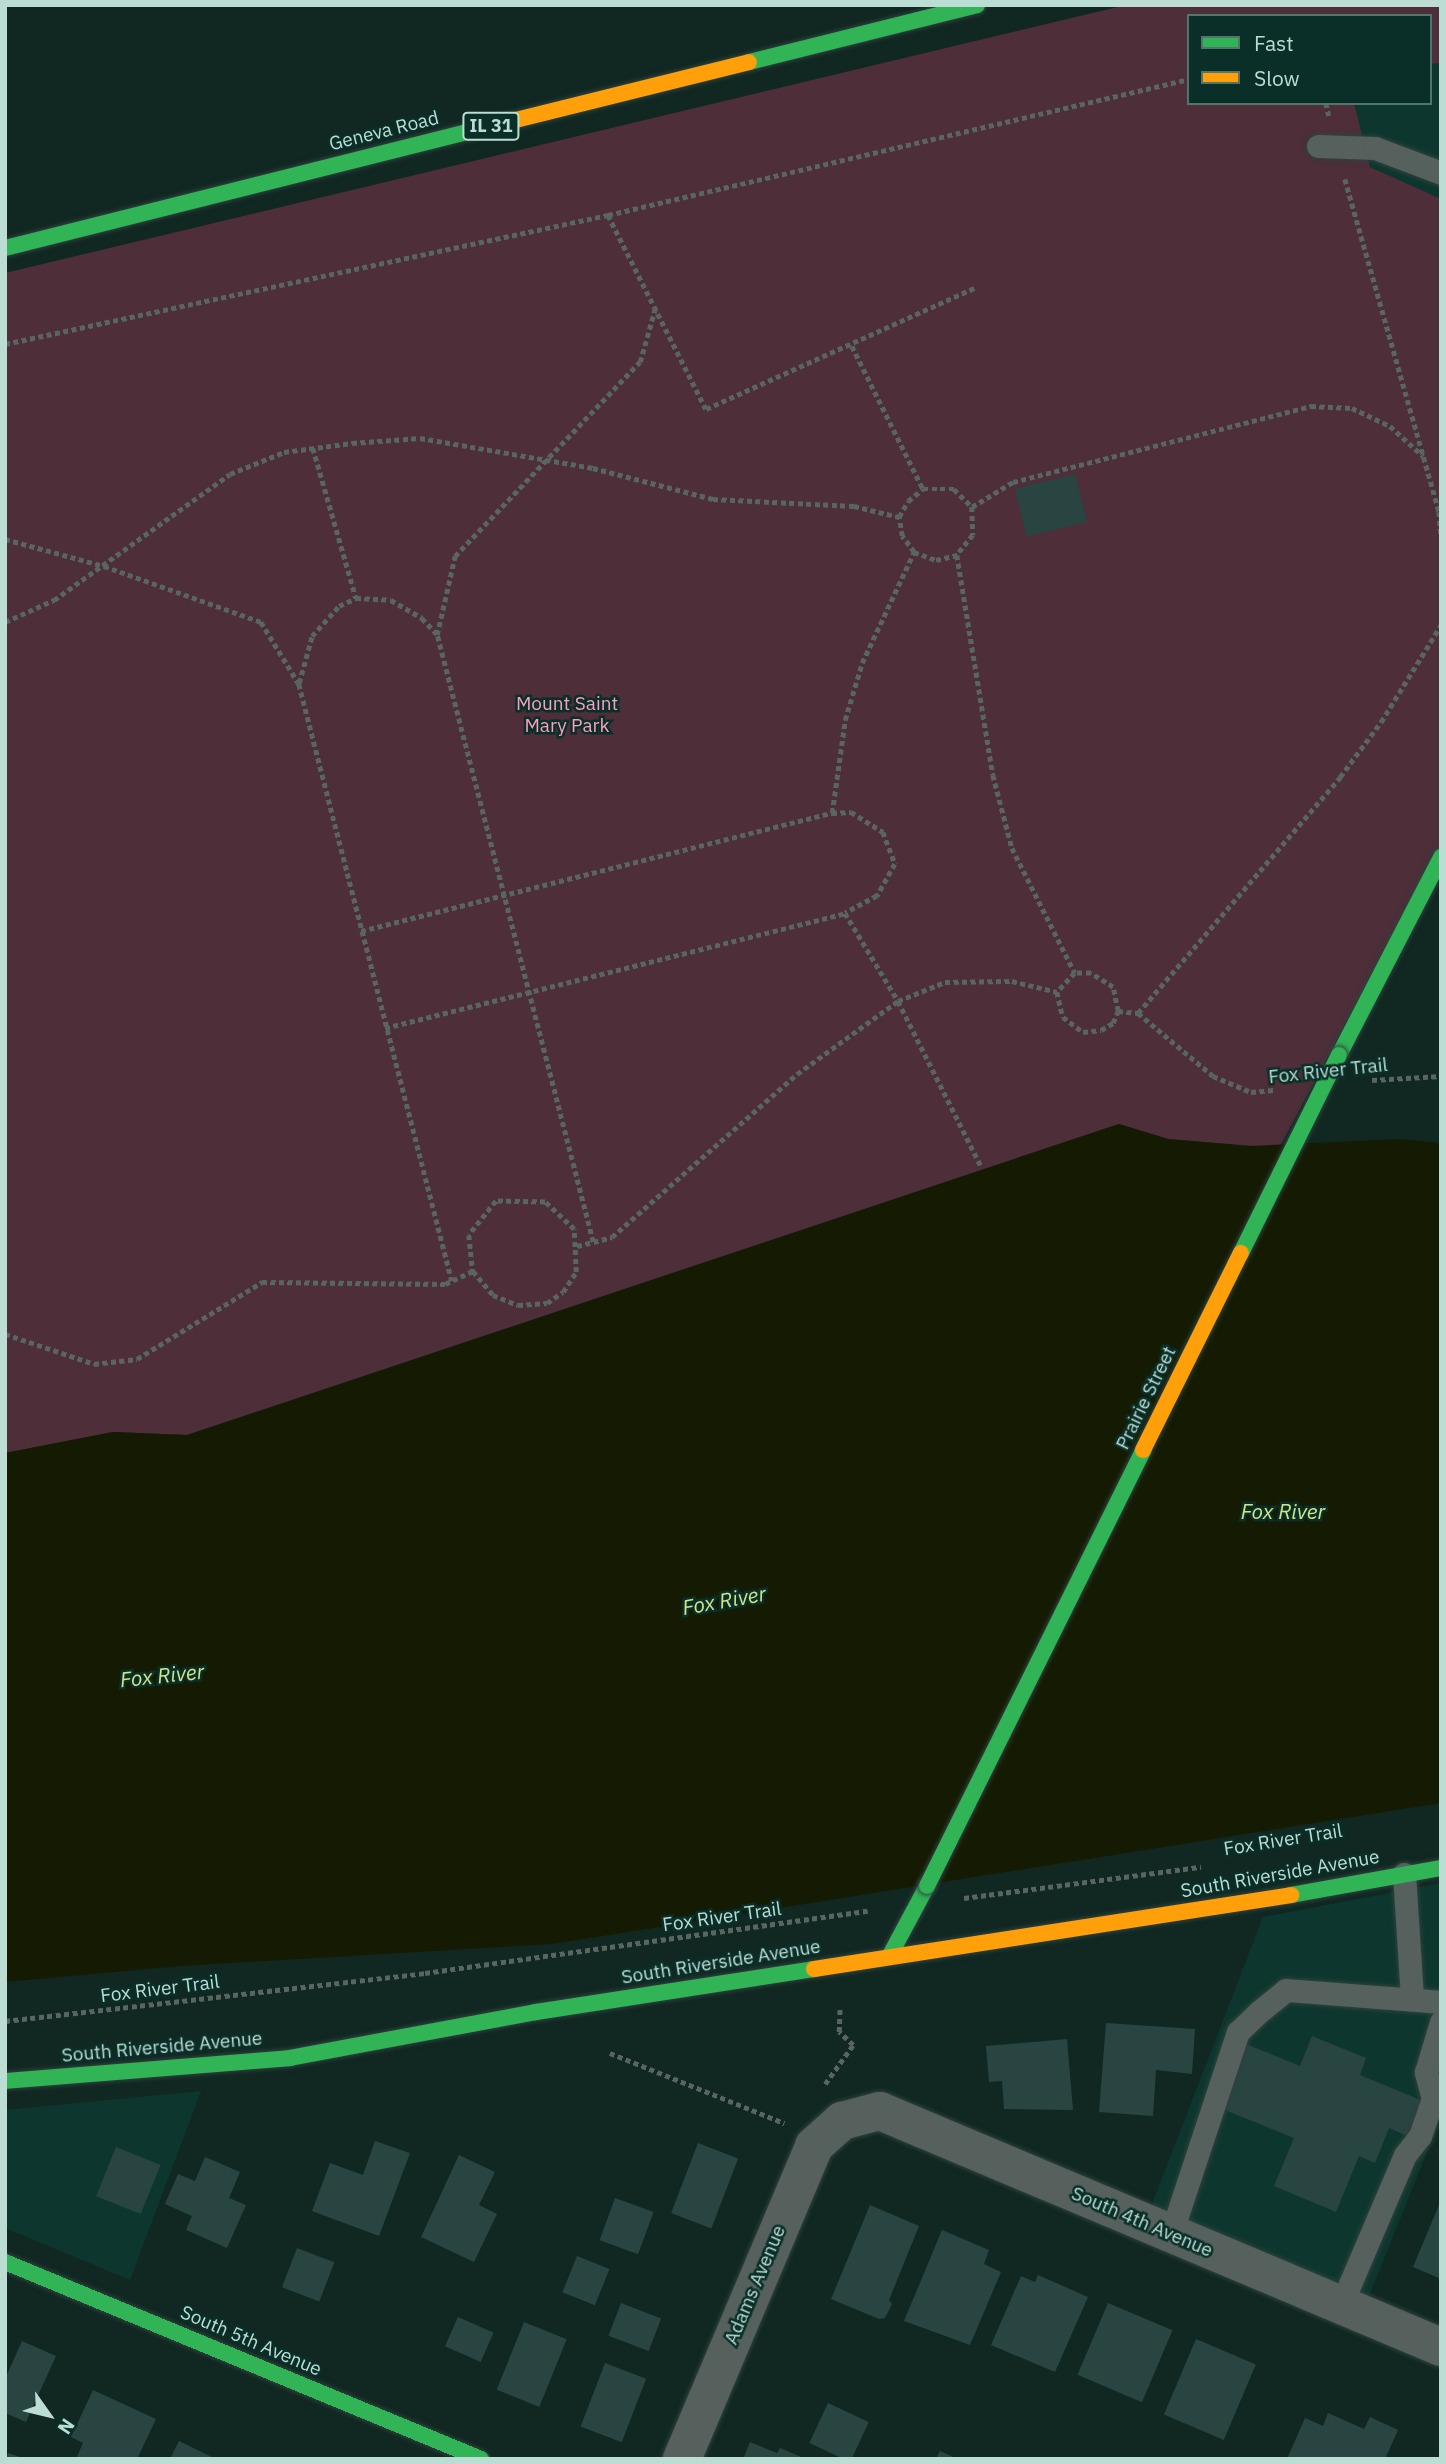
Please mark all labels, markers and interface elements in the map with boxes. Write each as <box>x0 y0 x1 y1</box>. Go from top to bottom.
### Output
legend <box>1187 14 1432 105</box>
text: Fast <box>1254 29 1294 57</box>
text: Slow <box>1254 64 1300 92</box>
street label: Geneva Road <box>327 106 441 156</box>
road number: IL 31 <box>461 112 521 140</box>
park label: Mount Saint Mary Park <box>516 693 618 737</box>
street label: Fox River Trail <box>1267 1053 1389 1089</box>
street label: Prairie Street <box>1111 1343 1181 1453</box>
water label: Fox River <box>1241 1498 1325 1524</box>
water label: Fox River <box>680 1580 768 1620</box>
water label: Fox River <box>119 1658 205 1692</box>
street label: Fox River Trail <box>1222 1819 1344 1861</box>
street label: South Riverside Avenue <box>1179 1845 1381 1903</box>
street label: Fox River Trail <box>661 1897 783 1937</box>
street label: South Riverside Avenue <box>620 1935 822 1989</box>
street label: Fox River Trail <box>99 1970 221 2008</box>
street label: South Riverside Avenue <box>61 2027 263 2067</box>
street label: South 4th Avenue <box>1068 2182 1216 2262</box>
street label: Adams Avenue <box>720 2222 790 2348</box>
street label: South 5th Avenue <box>177 2301 325 2381</box>
north arrow <box>14 2380 84 2450</box>
text: N <box>53 2414 80 2439</box>

